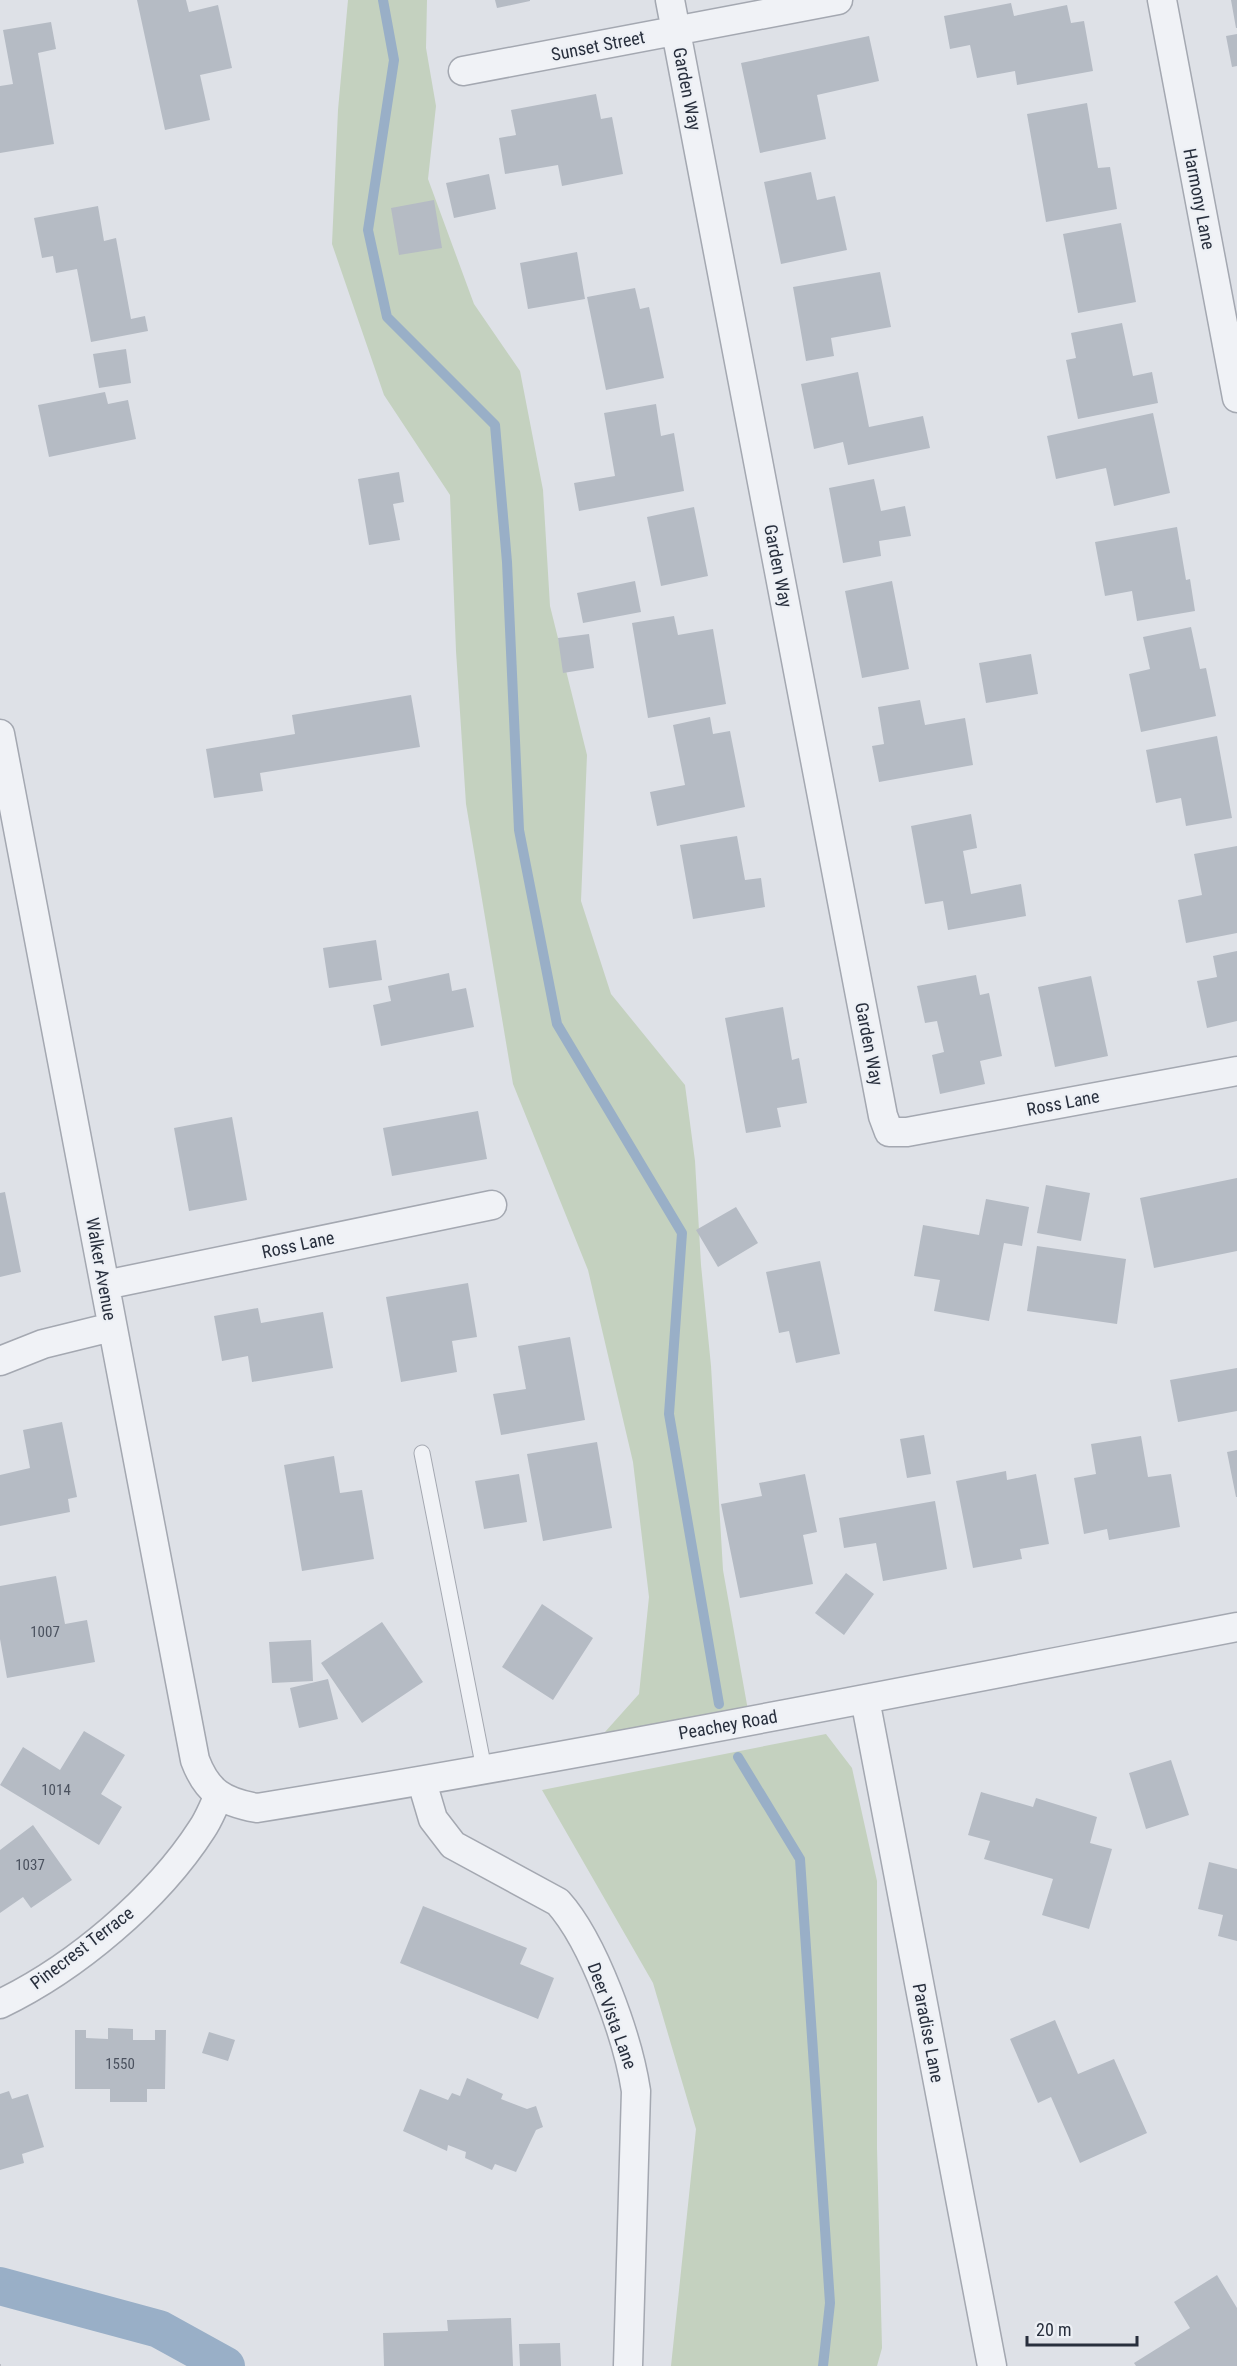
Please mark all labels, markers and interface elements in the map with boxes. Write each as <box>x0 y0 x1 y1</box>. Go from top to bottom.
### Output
street label: Sunset Street <box>549 26 647 65</box>
street label: Garden Way <box>669 46 706 133</box>
street label: Harmony Lane <box>1179 147 1220 251</box>
street label: Garden Way <box>760 523 797 610</box>
street label: Garden Way <box>851 1001 888 1088</box>
street label: Ross Lane <box>1025 1085 1101 1120</box>
street label: Walker Avenue <box>82 1216 121 1322</box>
street label: Ross Lane <box>260 1227 336 1262</box>
house number: 1007 <box>30 1623 60 1641</box>
street label: Peachey Road <box>677 1705 779 1744</box>
house number: 1014 <box>41 1781 71 1799</box>
house number: 1037 <box>15 1856 45 1874</box>
street label: Pinecrest Terrace <box>26 1902 137 1993</box>
street label: Deer Vista Lane <box>584 1960 641 2072</box>
street label: Paradise Lane <box>909 1982 948 2084</box>
house number: 1550 <box>105 2055 135 2073</box>
scale bar <box>1027 2309 1136 2347</box>
text: 20 m <box>1036 2319 1071 2340</box>

